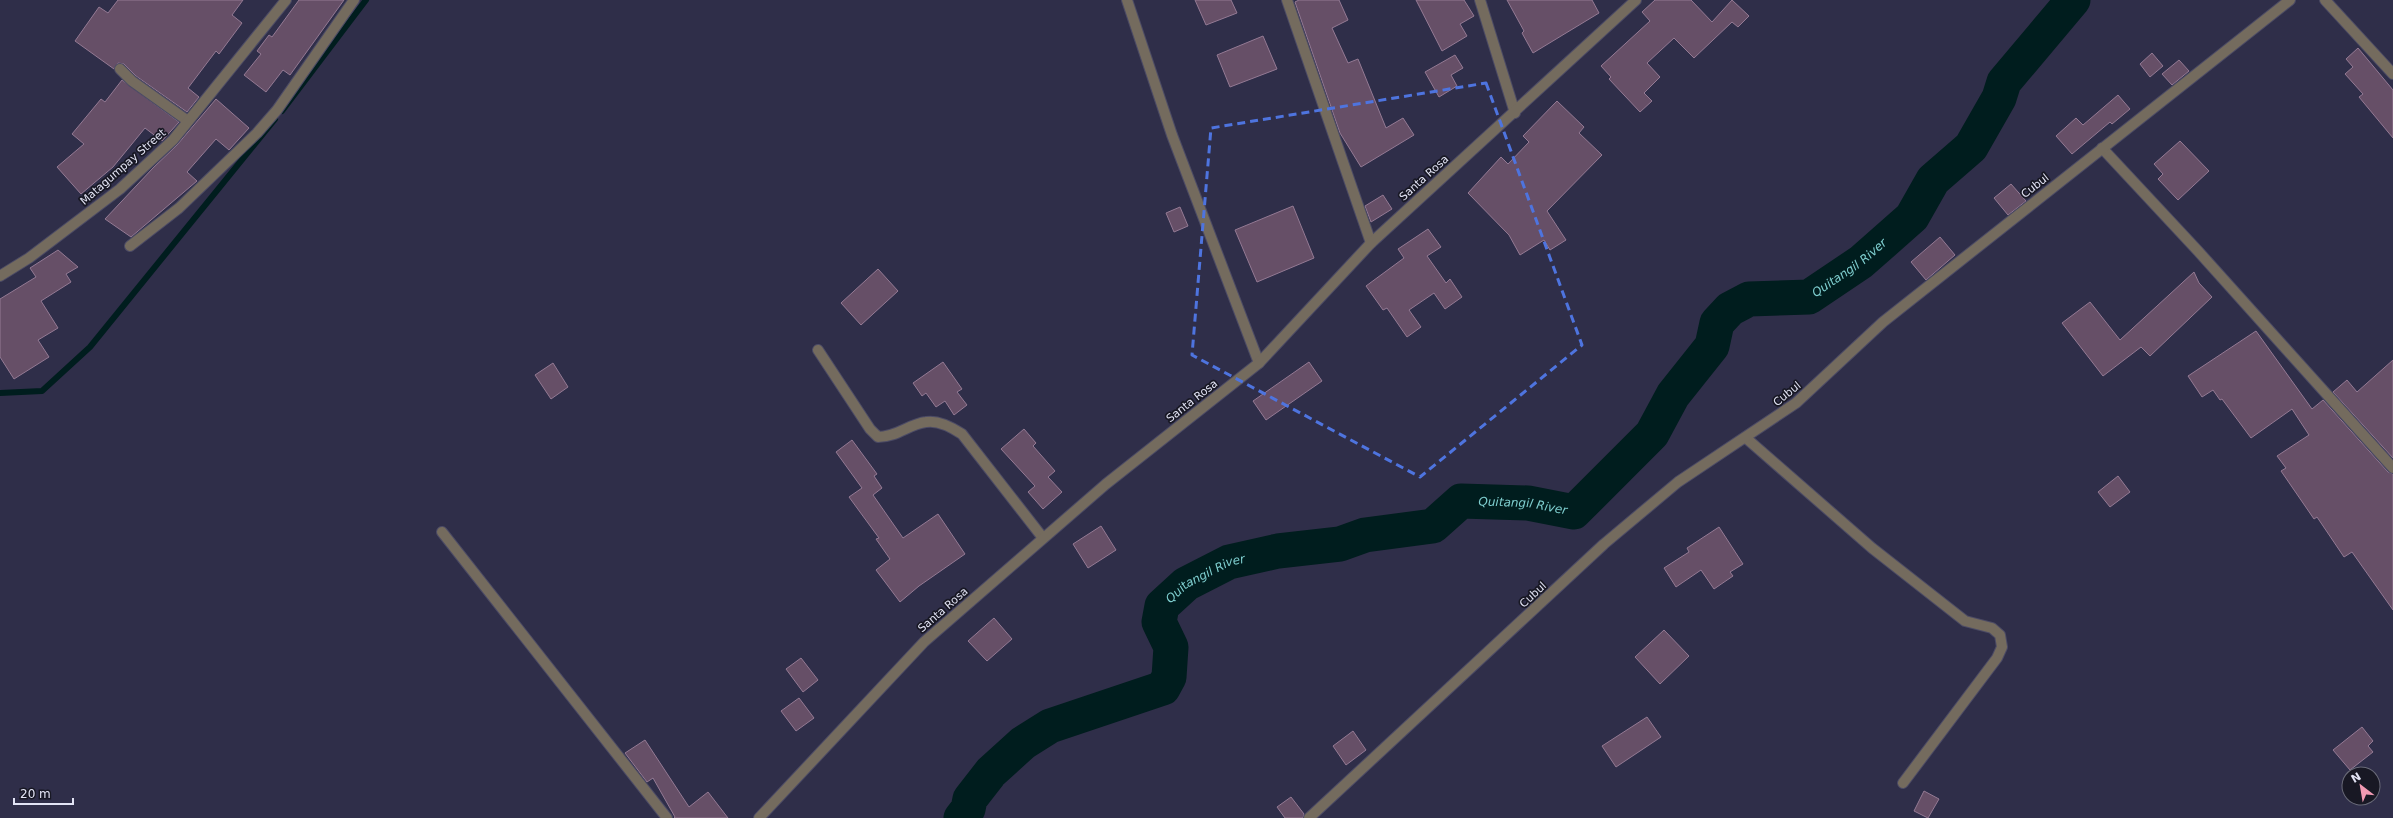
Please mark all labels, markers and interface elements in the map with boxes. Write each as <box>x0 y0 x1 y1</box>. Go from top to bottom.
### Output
street label: Matagumpay Street <box>78 126 169 208</box>
street label: Santa Rosa <box>1397 153 1451 203</box>
street label: Cubul <box>2019 171 2051 201</box>
water label: Quitangil River <box>1809 235 1890 300</box>
street label: Santa Rosa <box>1164 377 1220 425</box>
street label: Cubul <box>1771 379 1803 409</box>
water label: Quitangil River <box>1478 495 1569 518</box>
water label: Quitangil River <box>1163 551 1247 606</box>
street label: Cubul <box>1517 579 1549 611</box>
street label: Santa Rosa <box>915 585 971 635</box>
north arrow <box>2341 766 2381 806</box>
text: N <box>2349 770 2363 786</box>
scale bar <box>14 780 73 806</box>
text: 20 m <box>20 787 51 801</box>

